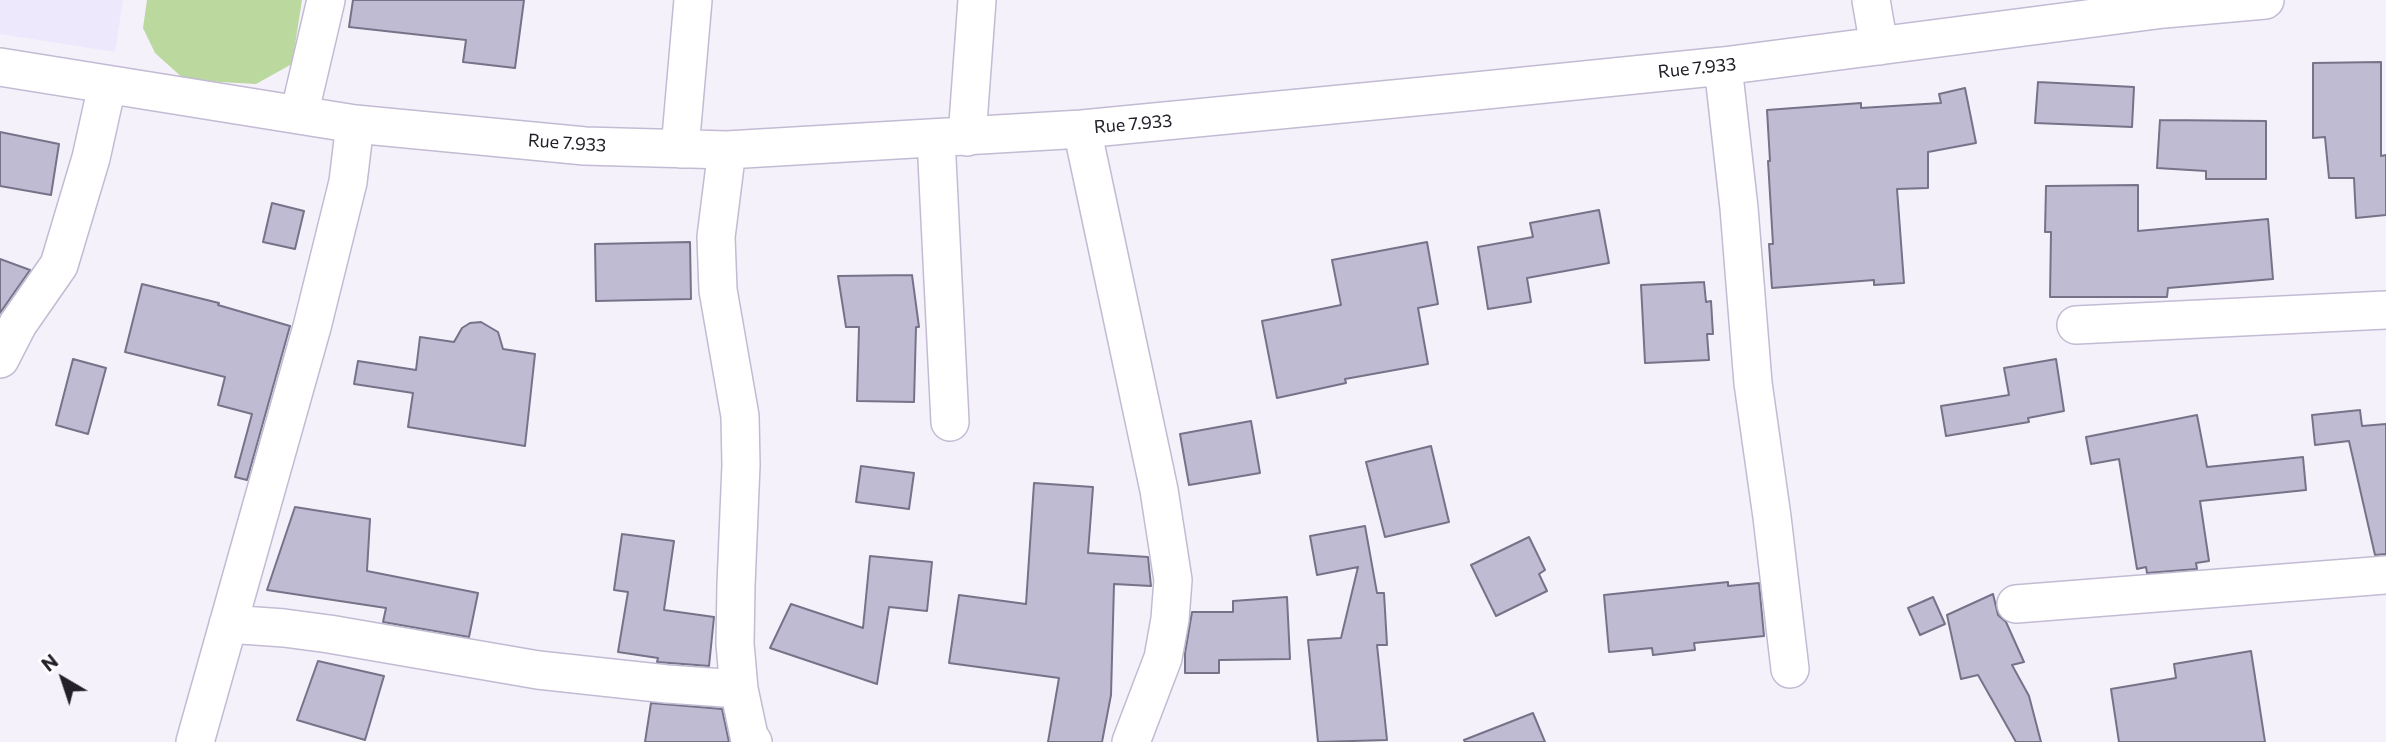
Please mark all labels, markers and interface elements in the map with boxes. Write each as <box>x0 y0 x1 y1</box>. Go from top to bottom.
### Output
street label: Rue 7.933 <box>1657 53 1737 83</box>
street label: Rue 7.933 <box>1093 110 1173 138</box>
street label: Rue 7.933 <box>527 129 607 157</box>
north arrow <box>28 644 98 714</box>
text: N <box>37 649 62 676</box>

